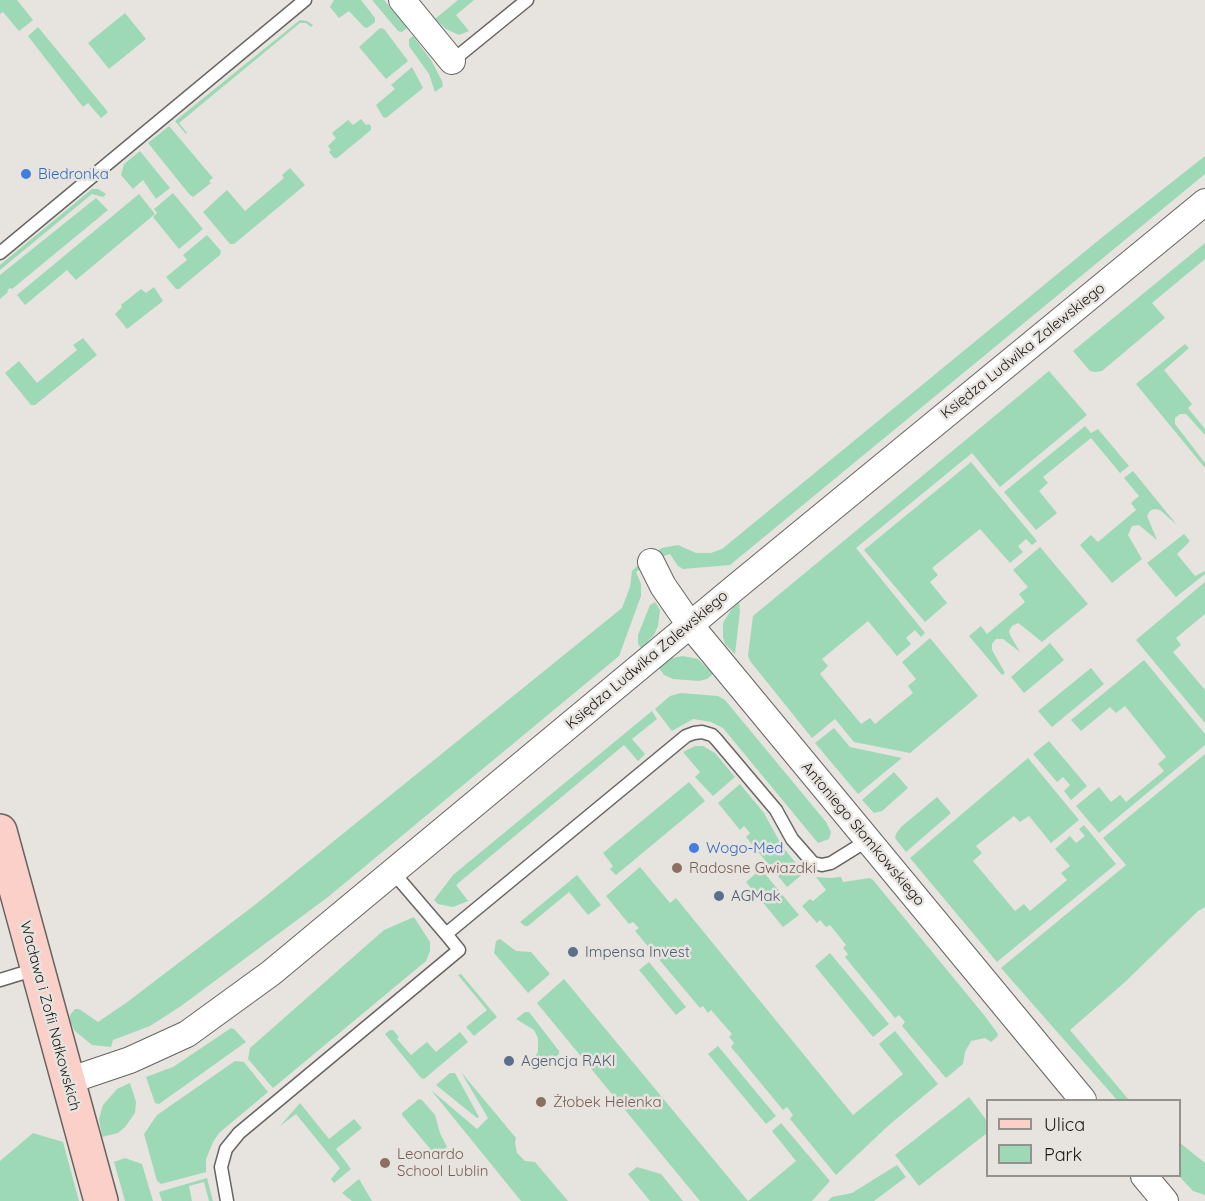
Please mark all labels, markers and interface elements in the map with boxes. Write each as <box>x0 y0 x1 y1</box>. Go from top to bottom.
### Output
place label: Biedronka <box>38 165 109 183</box>
marker: Biedronka <box>19 167 33 181</box>
street label: Księdza Ludwika Zalewskiego <box>937 279 1109 423</box>
street label: Księdza Ludwika Zalewskiego <box>562 587 732 733</box>
street label: Antoniego Słomkowskiego <box>798 758 928 910</box>
place label: Wogo-Med <box>706 839 783 857</box>
marker: Wogo-Med <box>687 841 701 855</box>
place label: Radosne Gwiazdki <box>689 859 816 877</box>
marker: Radosne Gwiazdki <box>670 861 684 875</box>
place label: AGMak <box>731 887 781 905</box>
marker: AGMak <box>712 889 726 903</box>
street label: Wacława i Zofii Nałkowskich <box>16 919 84 1113</box>
place label: Impensa Invest <box>585 943 690 961</box>
marker: Impensa Invest <box>566 945 580 959</box>
place label: Agencja RAKI <box>521 1052 616 1070</box>
marker: Agencja RAKI <box>502 1054 516 1068</box>
place label: Żłobek Helenka <box>553 1093 662 1111</box>
marker: Żłobek Helenka <box>534 1095 548 1109</box>
legend <box>986 1099 1181 1177</box>
text: Ulica <box>1044 1113 1085 1136</box>
text: Park <box>1044 1143 1082 1166</box>
place label: Leonardo School Lublin <box>397 1145 488 1180</box>
marker: Leonardo School Lublin <box>378 1156 392 1170</box>

